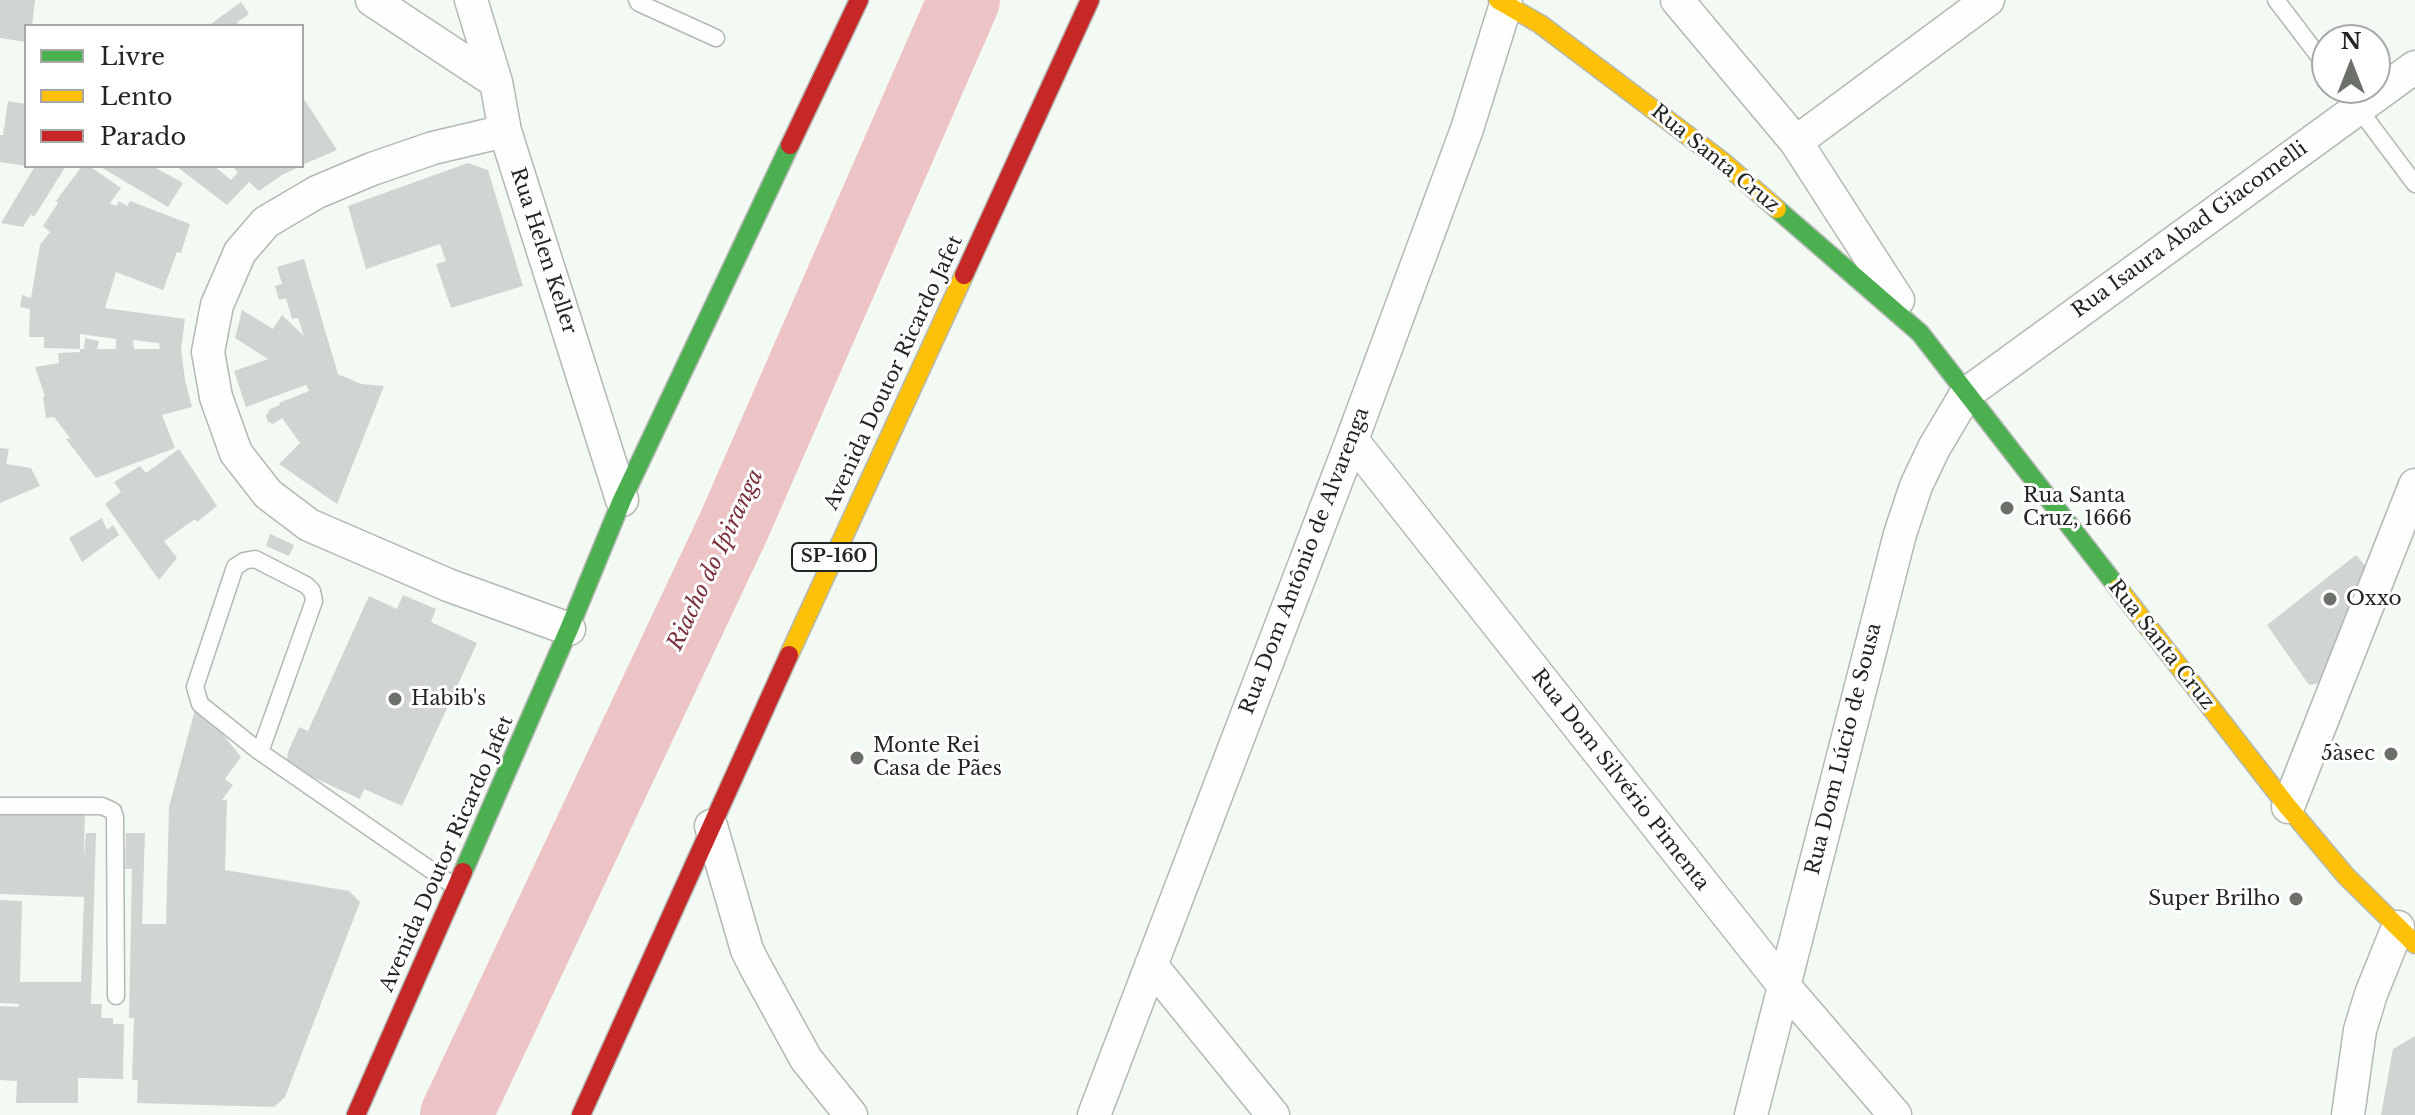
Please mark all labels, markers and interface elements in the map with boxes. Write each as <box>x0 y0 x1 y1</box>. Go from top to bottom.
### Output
legend <box>24 24 304 168</box>
north arrow <box>2311 24 2391 104</box>
text: N <box>2341 28 2361 55</box>
text: Livre <box>100 42 165 71</box>
text: Lento <box>100 82 173 111</box>
street label: Rua Santa Cruz <box>1646 100 1784 218</box>
text: Parado <box>100 122 186 151</box>
street label: Rua Isaura Abad Giacomelli <box>2068 137 2312 323</box>
street label: Rua Helen Keller <box>505 165 581 337</box>
street label: Avenida Doutor Ricardo Jafet <box>820 232 968 514</box>
street label: Rua Dom Antônio de Alvarenga <box>1235 404 1375 718</box>
water label: Riacho do Ipiranga <box>663 465 769 655</box>
place label: Rua Santa Cruz, 1666 <box>2023 484 2132 531</box>
marker: Rua Santa Cruz, 1666 <box>1998 499 2016 517</box>
road number: SP-160 <box>792 543 876 571</box>
street label: Rua Santa Cruz <box>2103 575 2219 715</box>
place label: Oxxo <box>2346 587 2401 611</box>
marker: Oxxo <box>2321 590 2339 608</box>
street label: Rua Dom Lúcio de Sousa <box>1801 621 1887 877</box>
street label: Rua Dom Silvério Pimenta <box>1526 665 1714 895</box>
place label: Habib's <box>411 687 486 711</box>
marker: Habib's <box>386 690 404 708</box>
street label: Avenida Doutor Ricardo Jafet <box>375 712 519 996</box>
place label: Monte Rei Casa de Pães <box>873 734 1002 781</box>
place label: 5àsec <box>2321 742 2375 766</box>
marker: 5àsec <box>2382 745 2400 763</box>
marker: Monte Rei Casa de Pães <box>848 749 866 767</box>
place label: Super Brilho <box>2148 887 2280 911</box>
marker: Super Brilho <box>2287 890 2305 908</box>

